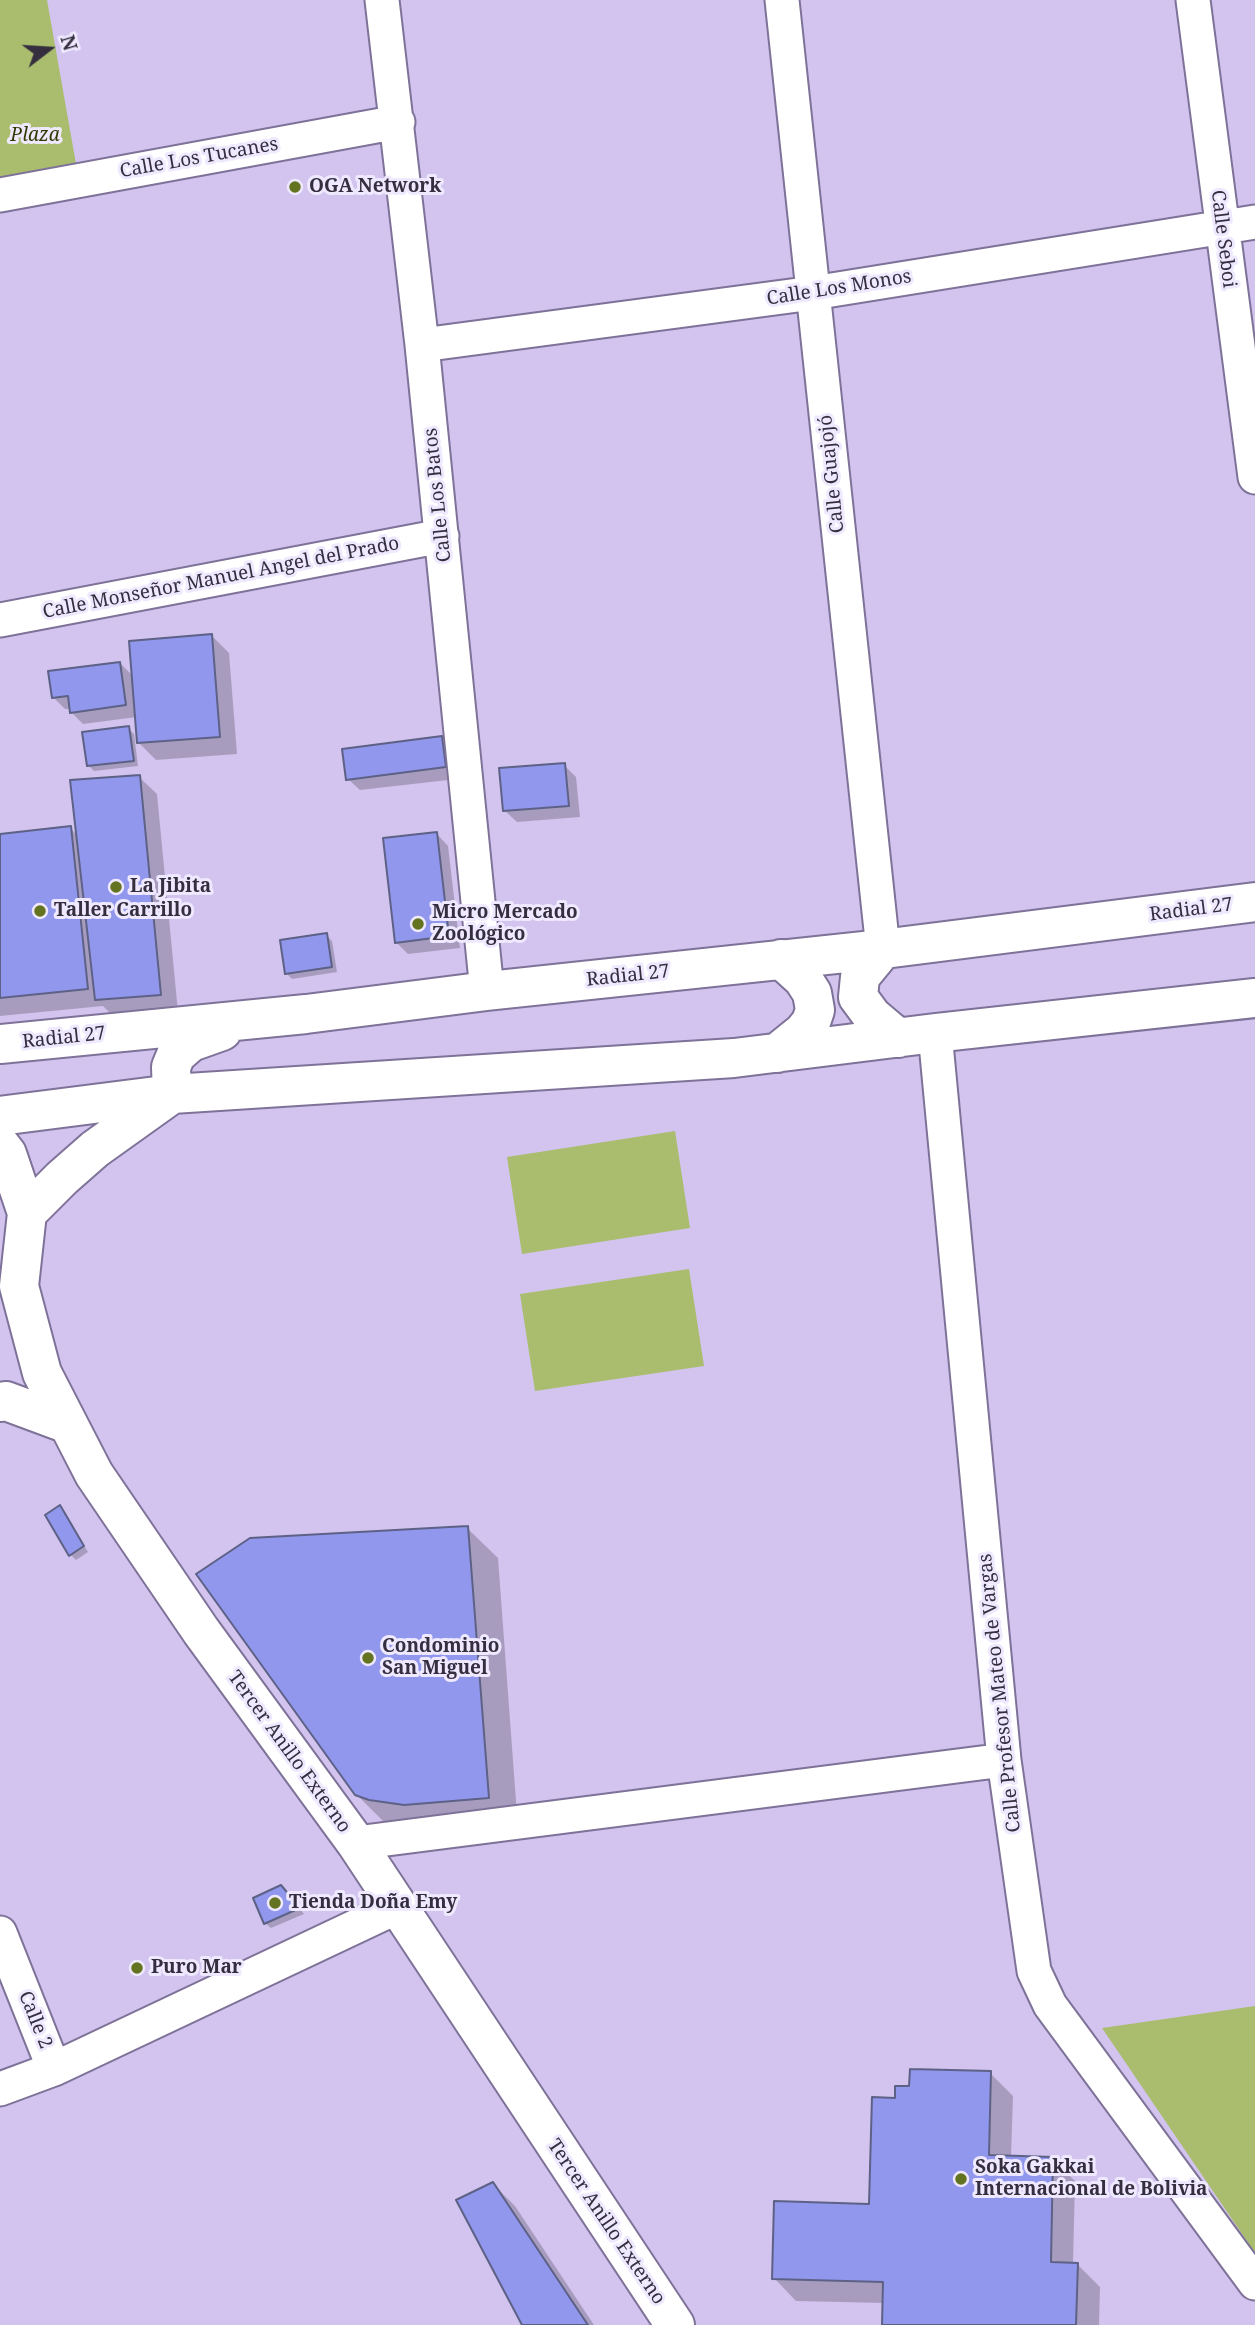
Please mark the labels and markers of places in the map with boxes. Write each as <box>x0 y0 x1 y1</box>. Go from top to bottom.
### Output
place label: OGA Network <box>309 176 441 198</box>
marker: OGA Network <box>287 179 303 195</box>
place label: La Jibita <box>130 876 211 898</box>
marker: La Jibita <box>108 879 124 895</box>
place label: Taller Carrillo <box>54 900 192 922</box>
place label: Micro Mercado Zoológico <box>432 902 578 946</box>
marker: Taller Carrillo <box>32 903 48 919</box>
marker: Micro Mercado Zoológico <box>410 916 426 932</box>
place label: Condominio San Miguel <box>382 1636 499 1680</box>
marker: Condominio San Miguel <box>360 1650 376 1666</box>
place label: Tienda Doña Emy <box>289 1892 457 1914</box>
marker: Tienda Doña Emy <box>267 1895 283 1911</box>
place label: Puro Mar <box>151 1957 242 1979</box>
marker: Puro Mar <box>129 1960 145 1976</box>
place label: Soka Gakkai Internacional de Bolivia <box>975 2157 1207 2201</box>
marker: Soka Gakkai Internacional de Bolivia <box>953 2171 969 2187</box>

